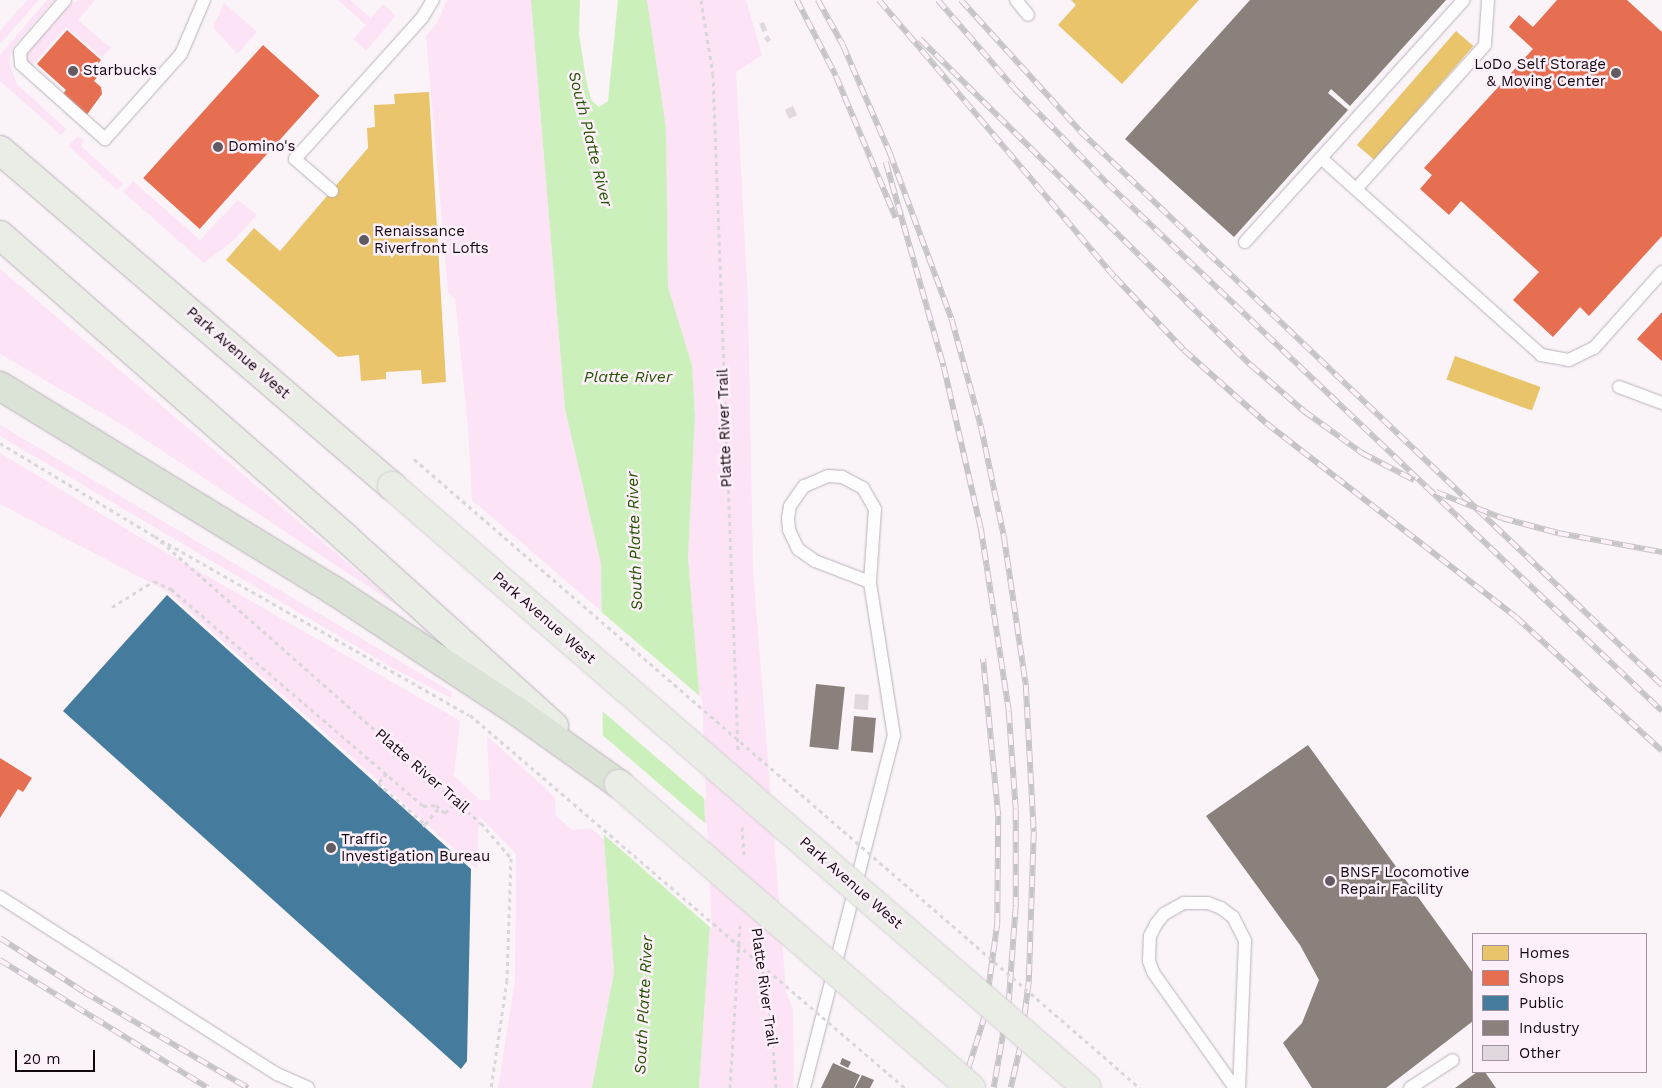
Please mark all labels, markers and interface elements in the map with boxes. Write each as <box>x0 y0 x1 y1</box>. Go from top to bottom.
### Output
place label: LoDo Self Storage & Moving Center <box>1474 55 1606 90</box>
place label: Starbucks <box>83 62 157 80</box>
marker: Starbucks <box>67 65 79 77</box>
marker: LoDo Self Storage & Moving Center <box>1610 67 1622 79</box>
water label: South Platte River <box>564 69 616 209</box>
place label: Domino's <box>228 138 295 156</box>
marker: Domino's <box>212 141 224 153</box>
place label: Renaissance Riverfront Lofts <box>374 222 489 257</box>
marker: Renaissance Riverfront Lofts <box>358 234 370 246</box>
street label: Park Avenue West <box>182 303 294 403</box>
water label: Platte River <box>584 367 672 387</box>
street label: Platte River Trail <box>714 368 736 488</box>
water label: South Platte River <box>623 471 647 611</box>
street label: Park Avenue West <box>488 568 600 668</box>
street label: Platte River Trail <box>371 725 473 817</box>
place label: Traffic Investigation Bureau <box>341 830 490 865</box>
street label: Park Avenue West <box>795 833 907 933</box>
marker: Traffic Investigation Bureau <box>325 842 337 854</box>
place label: BNSF Locomotive Repair Facility <box>1340 863 1470 898</box>
marker: BNSF Locomotive Repair Facility <box>1324 875 1336 887</box>
street label: Platte River Trail <box>747 926 781 1048</box>
legend <box>1472 933 1647 1073</box>
water label: South Platte River <box>631 935 657 1075</box>
text: Homes <box>1519 944 1570 962</box>
text: Shops <box>1519 969 1564 987</box>
text: Public <box>1519 994 1564 1012</box>
text: Industry <box>1519 1019 1579 1037</box>
scale bar <box>18 1040 98 1072</box>
text: Other <box>1519 1044 1561 1062</box>
text: 20 m <box>23 1050 61 1068</box>

